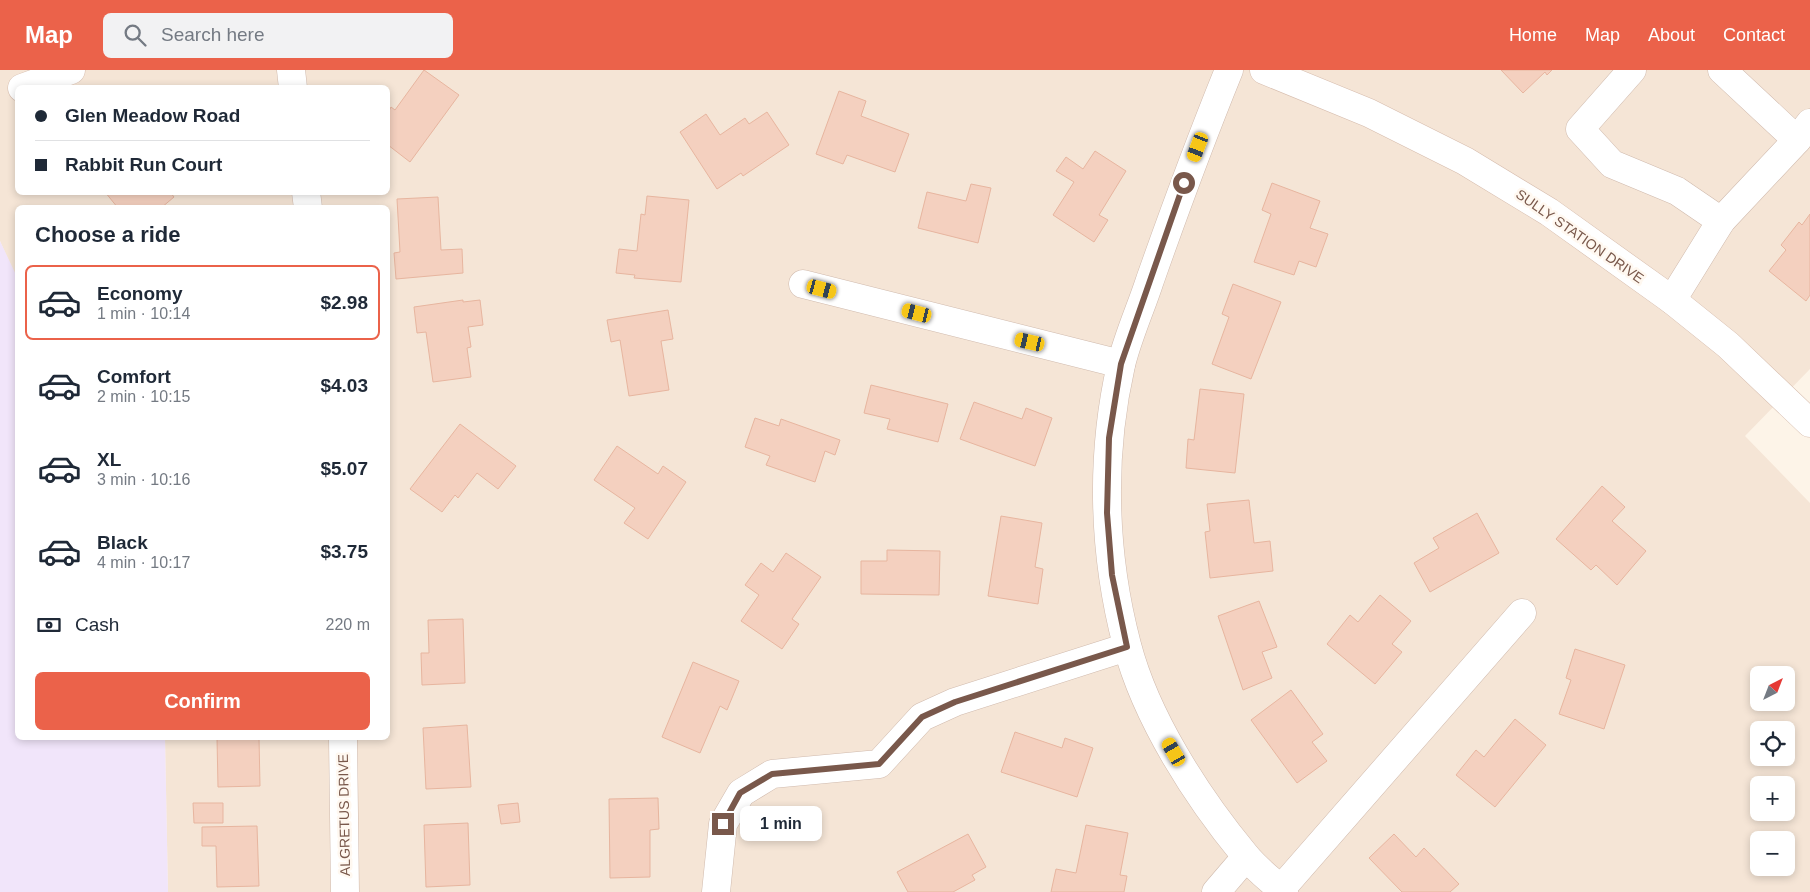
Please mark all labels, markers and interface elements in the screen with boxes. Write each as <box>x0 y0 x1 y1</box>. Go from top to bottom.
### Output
search box <box>103 13 453 58</box>
text: Map <box>25 21 73 48</box>
icon: search <box>121 21 149 49</box>
text: Search here <box>161 24 265 45</box>
text: Home <box>1509 25 1557 45</box>
text: Map <box>1585 25 1620 45</box>
text: About <box>1648 25 1695 45</box>
text: Contact <box>1723 25 1785 45</box>
text: Glen Meadow Road <box>65 105 240 126</box>
car <box>1185 130 1210 164</box>
text: Rabbit Run Court <box>65 154 222 175</box>
route start <box>1173 172 1195 194</box>
street label: SULLY STATION DRIVE <box>1513 186 1647 286</box>
text: Choose a ride <box>35 222 180 247</box>
car <box>805 278 838 300</box>
icon: car <box>37 280 82 325</box>
text: Economy <box>97 283 183 304</box>
text: $2.98 <box>320 292 368 313</box>
car <box>900 302 933 324</box>
text: 1 min · 10:14 <box>97 305 190 322</box>
car <box>1013 331 1046 353</box>
icon: car <box>37 363 82 408</box>
text: Comfort <box>97 366 171 387</box>
text: $4.03 <box>320 375 368 396</box>
text: 2 min · 10:15 <box>97 388 190 405</box>
icon: car <box>37 446 82 491</box>
text: XL <box>97 449 121 470</box>
text: $5.07 <box>320 458 368 479</box>
text: 3 min · 10:16 <box>97 471 190 488</box>
icon: car <box>37 529 82 574</box>
text: Black <box>97 532 148 553</box>
text: $3.75 <box>320 541 368 562</box>
text: 4 min · 10:17 <box>97 554 190 571</box>
icon: cash <box>35 611 63 639</box>
text: Cash <box>75 614 119 635</box>
text: 220 m <box>326 616 370 633</box>
north arrow <box>1750 666 1795 711</box>
map controls <box>1750 666 1795 876</box>
button: Confirm <box>35 672 370 730</box>
button: locate <box>1750 721 1795 766</box>
car <box>1160 735 1187 769</box>
street label: ALGRETUS DRIVE <box>335 754 353 876</box>
button: + <box>1750 776 1795 821</box>
callout: 1 min <box>740 806 823 842</box>
route end <box>712 813 734 835</box>
text: 1 min <box>760 815 802 832</box>
button: − <box>1750 831 1795 876</box>

